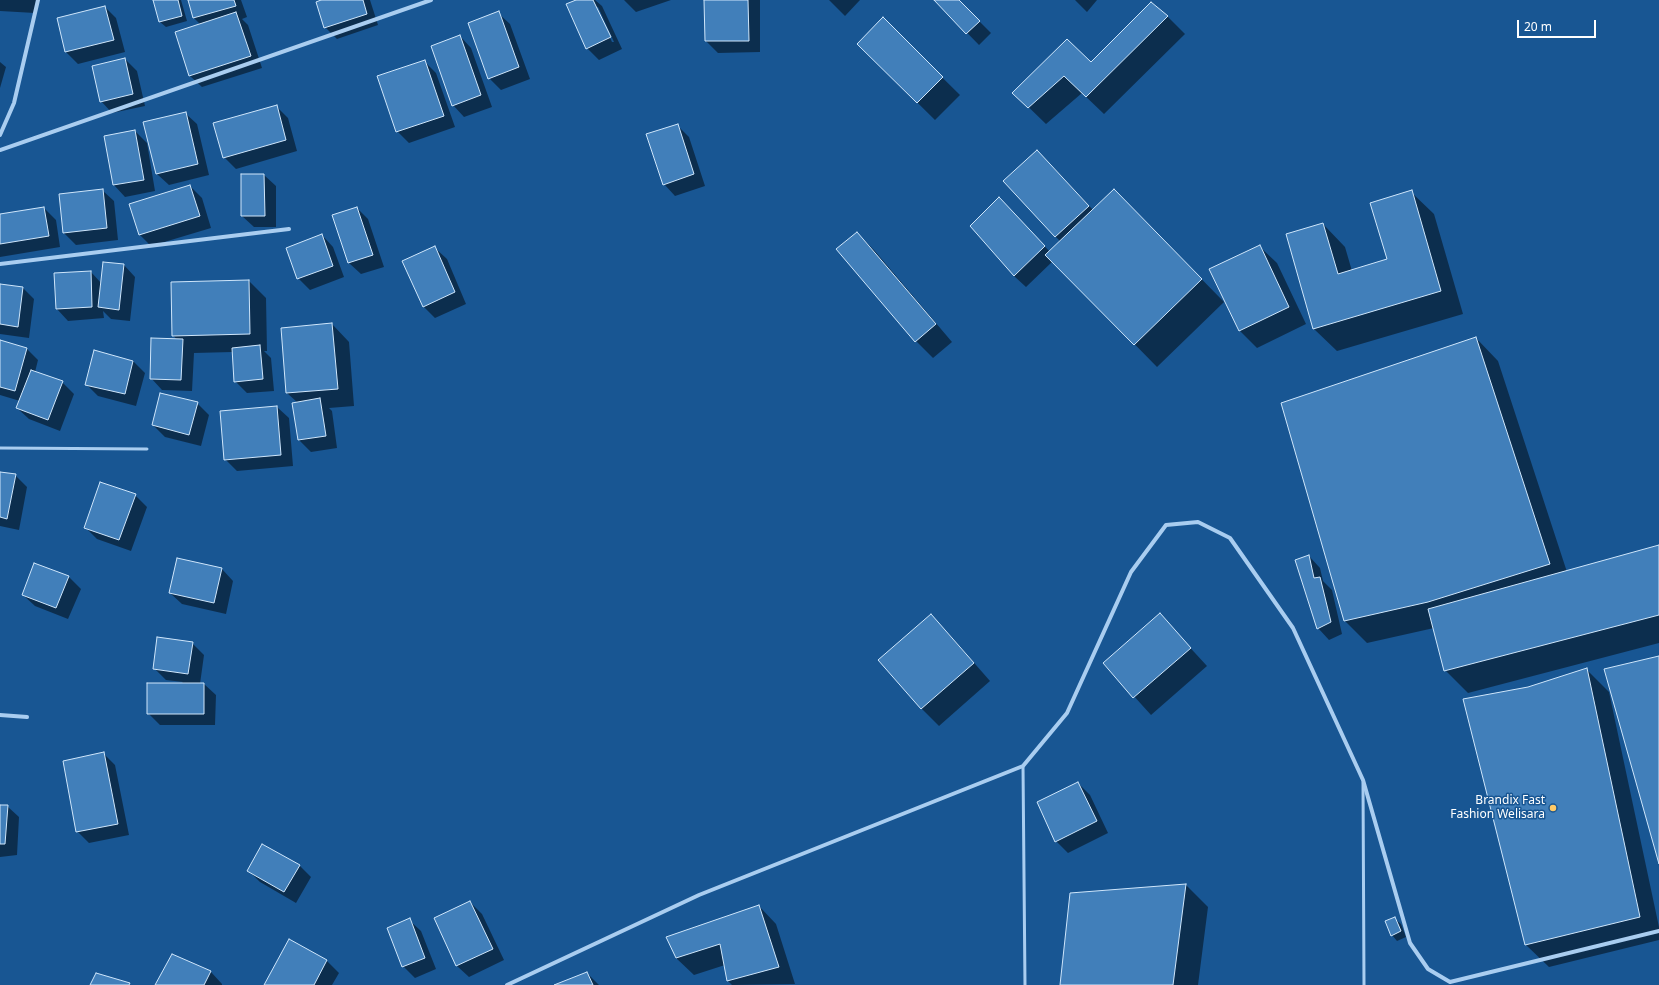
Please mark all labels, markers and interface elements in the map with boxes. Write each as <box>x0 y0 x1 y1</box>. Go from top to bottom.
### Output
scale bar <box>1519 12 1598 38</box>
text: 20 m <box>1524 18 1552 35</box>
place label: Brandix Fast Fashion Welisara <box>1450 794 1545 822</box>
marker: Brandix Fast Fashion Welisara <box>1548 803 1558 813</box>

